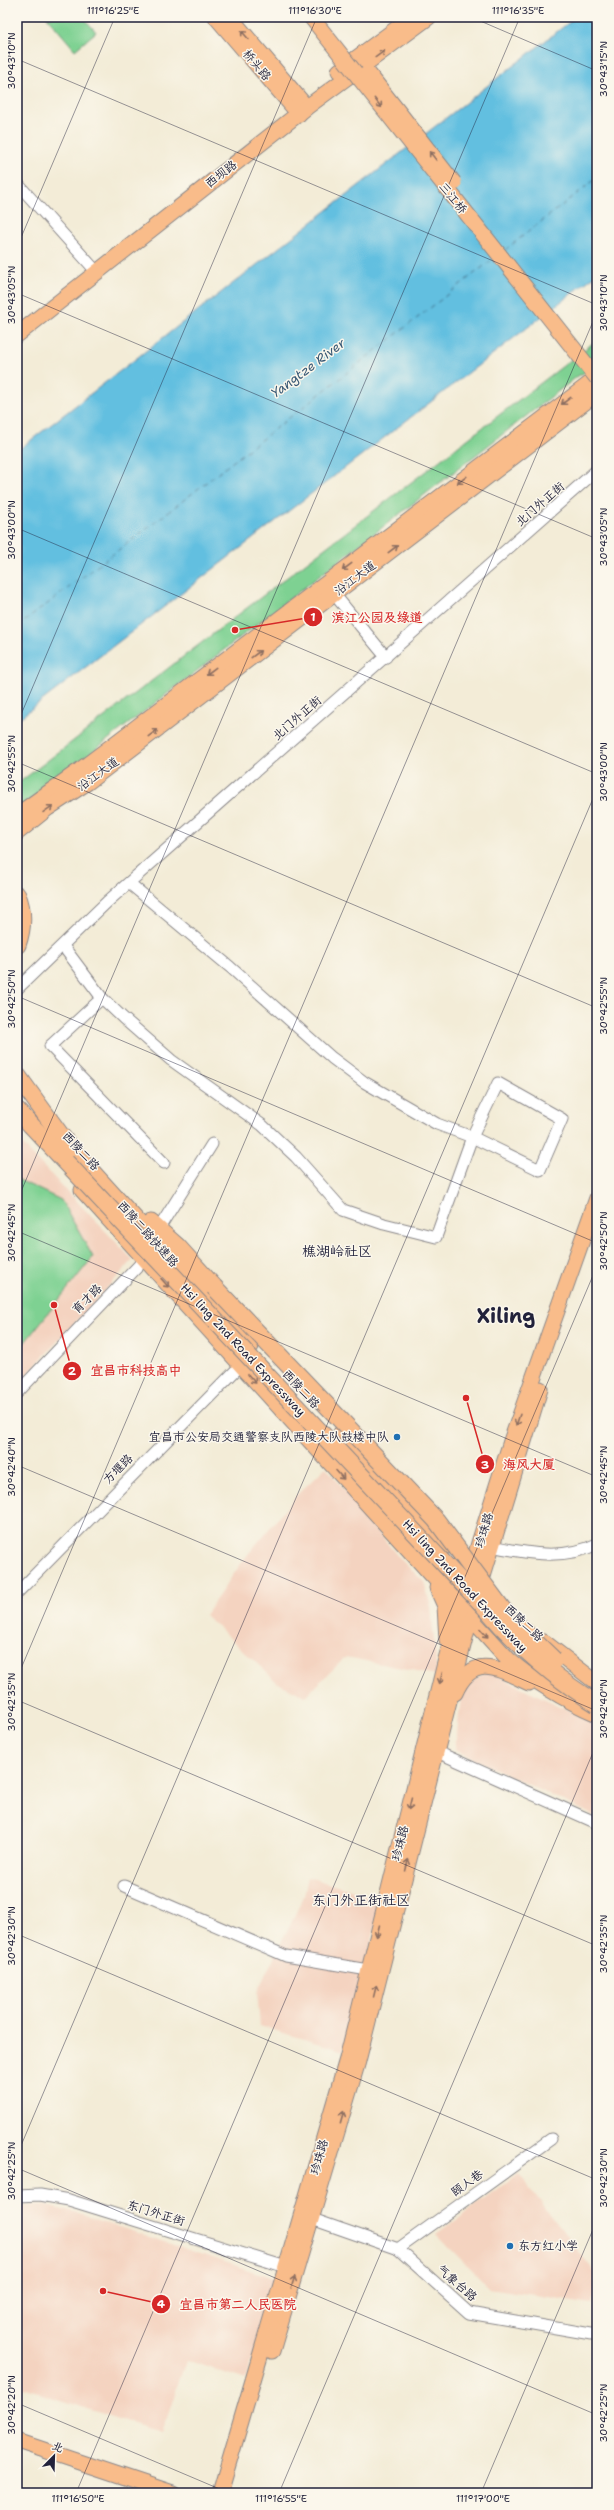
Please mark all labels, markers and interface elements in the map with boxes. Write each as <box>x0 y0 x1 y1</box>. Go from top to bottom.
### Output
text: 111°16'25"E <box>87 4 139 17</box>
text: 111°16'30"E <box>288 4 342 17</box>
text: 111°16'35"E <box>492 4 544 17</box>
one-way arrow <box>241 30 250 40</box>
text: 30°43'10"N <box>5 32 18 90</box>
text: 30°43'15"N <box>597 41 610 97</box>
street label: 桥头路 <box>239 46 275 84</box>
one-way arrow <box>374 50 385 58</box>
one-way arrow <box>373 98 382 109</box>
one-way arrow <box>429 151 438 162</box>
street label: 西坝路 <box>202 157 240 191</box>
street label: 三江桥 <box>435 179 471 218</box>
text: 30°43'05"N <box>5 266 18 324</box>
text: 30°43'10"N <box>597 274 610 332</box>
water label: Yangtze River <box>268 334 349 401</box>
one-way arrow <box>560 397 571 406</box>
one-way arrow <box>457 475 468 484</box>
street label: 北门外正街 <box>512 478 568 530</box>
text: 30°43'00"N <box>5 500 18 560</box>
text: 30°43'05"N <box>597 508 610 566</box>
one-way arrow <box>387 545 398 553</box>
street label: 沿江大道 <box>331 557 379 599</box>
one-way arrow <box>342 563 353 571</box>
callout: 滨江公园及绿道 <box>303 605 430 630</box>
text: 1 <box>310 609 316 625</box>
text: 滨江公园及绿道 <box>331 609 423 626</box>
one-way arrow <box>251 649 262 658</box>
one-way arrow <box>205 667 216 675</box>
street label: 北门外正街 <box>269 692 325 744</box>
one-way arrow <box>147 728 158 737</box>
text: 30°42'55"N <box>5 735 18 793</box>
text: 30°43'00"N <box>597 742 610 802</box>
street label: 沿江大道 <box>74 753 122 795</box>
one-way arrow <box>42 805 53 813</box>
text: 30°42'50"N <box>5 969 18 1029</box>
text: 30°42'55"N <box>597 977 610 1035</box>
street label: 西陵二路 <box>59 1128 103 1174</box>
street label: 西陵二路快速路 <box>114 1197 182 1271</box>
text: 30°42'45"N <box>5 1204 18 1262</box>
text: 30°42'50"N <box>597 1211 610 1271</box>
district label: 樵湖岭社区 <box>302 1242 372 1260</box>
one-way arrow <box>160 1278 169 1288</box>
street label: Hsi ling 2nd Road Expressway <box>177 1280 309 1420</box>
street label: 育才路 <box>69 1281 105 1317</box>
district label: Xiling <box>477 1303 535 1329</box>
callout: 宜昌市科技高中 <box>62 1358 189 1383</box>
text: 宜昌市科技高中 <box>90 1362 182 1379</box>
text: 2 <box>68 1363 77 1379</box>
street label: 西陵二路 <box>279 1366 323 1412</box>
one-way arrow <box>247 1374 257 1384</box>
one-way arrow <box>514 1413 522 1425</box>
place label: 宜昌市公安局交通警察支队西陵大队鼓楼中队 <box>149 1429 389 1445</box>
marker: 宜昌市公安局交通警察支队西陵大队鼓楼中队 <box>392 1432 402 1442</box>
text: 30°42'40"N <box>5 1437 18 1497</box>
text: 30°42'45"N <box>597 1446 610 1504</box>
street label: 方堰路 <box>100 1451 136 1487</box>
callout: 海风大厦 <box>475 1452 563 1477</box>
text: 海风大厦 <box>503 1456 555 1473</box>
text: 3 <box>481 1457 489 1473</box>
one-way arrow <box>335 1470 344 1480</box>
street label: 珍珠路 <box>471 1510 497 1550</box>
street label: Hsi ling 2nd Road Expressway <box>399 1516 531 1656</box>
street label: 西陵二路 <box>501 1601 547 1645</box>
one-way arrow <box>479 1628 489 1638</box>
one-way arrow <box>437 1672 444 1685</box>
text: 30°42'35"N <box>5 1673 18 1731</box>
text: 30°42'40"N <box>597 1679 610 1739</box>
one-way arrow <box>405 1798 413 1811</box>
street label: 珍珠路 <box>388 1824 412 1862</box>
one-way arrow <box>404 1859 411 1872</box>
district label: 东门外正街社区 <box>312 1891 410 1909</box>
text: 30°42'30"N <box>5 1906 18 1966</box>
text: 30°42'35"N <box>597 1915 610 1973</box>
one-way arrow <box>374 1924 381 1937</box>
one-way arrow <box>372 1985 379 1998</box>
one-way arrow <box>339 2110 346 2123</box>
street label: 珍珠路 <box>306 2137 332 2177</box>
text: 30°42'25"N <box>5 2142 18 2200</box>
text: 30°42'30"N <box>597 2148 610 2208</box>
street label: 颐人巷 <box>448 2166 486 2200</box>
street label: 东门外正街 <box>125 2197 187 2229</box>
place label: 东方红小学 <box>518 2238 578 2254</box>
marker: 东方红小学 <box>505 2241 515 2251</box>
street label: 气象台路 <box>434 2261 480 2305</box>
one-way arrow <box>290 2275 297 2288</box>
callout: 宜昌市第二人民医院 <box>151 2292 304 2317</box>
text: 4 <box>157 2296 166 2312</box>
text: 宜昌市第二人民医院 <box>179 2296 297 2313</box>
text: 30°42'20"N <box>5 2375 18 2435</box>
text: 30°42'25"N <box>597 2384 610 2442</box>
north arrow <box>34 2436 74 2476</box>
text: 北 <box>50 2438 66 2456</box>
text: 111°16'50"E <box>51 2492 105 2505</box>
text: 111°16'55"E <box>255 2492 307 2505</box>
text: 111°17'00"E <box>456 2492 510 2505</box>

